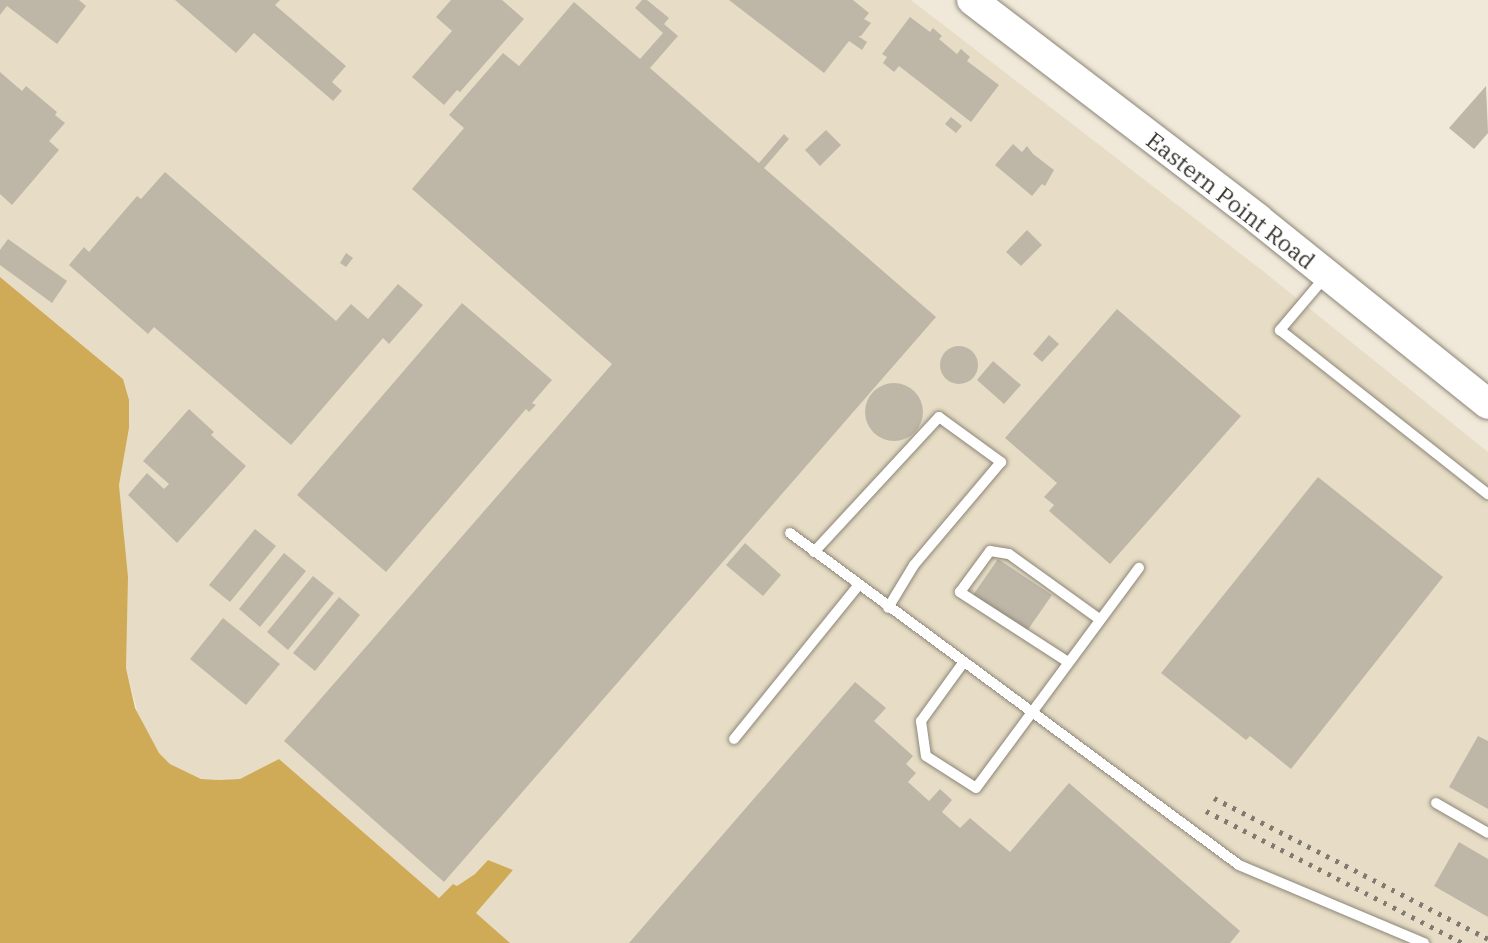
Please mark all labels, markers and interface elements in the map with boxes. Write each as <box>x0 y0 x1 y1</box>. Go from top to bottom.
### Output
street label: Eastern Point Road <box>1141 126 1321 274</box>

